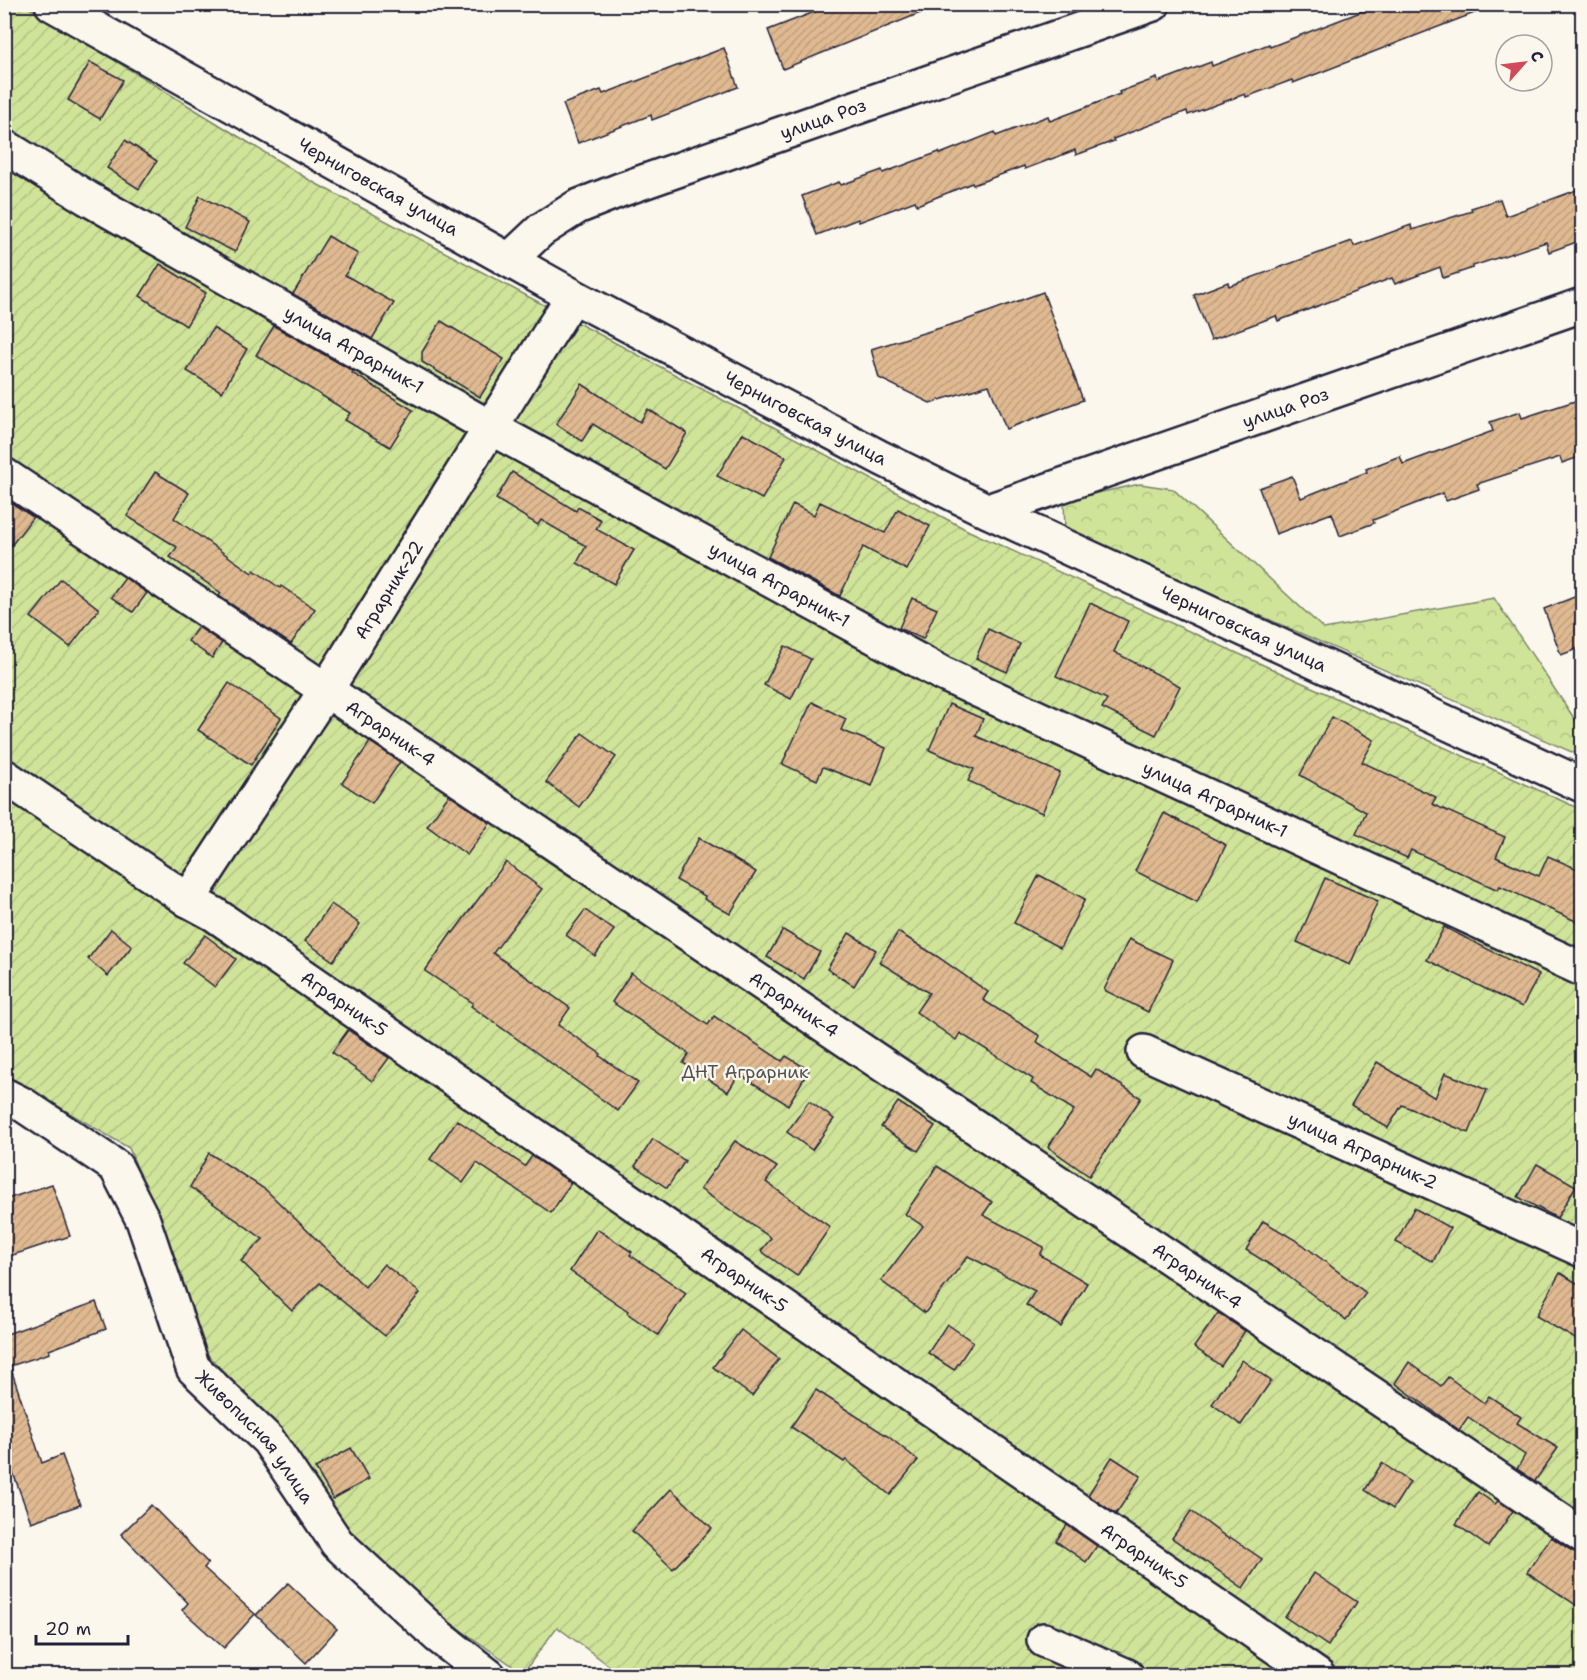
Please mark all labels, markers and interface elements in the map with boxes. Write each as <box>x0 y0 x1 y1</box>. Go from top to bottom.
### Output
north arrow <box>1494 33 1554 93</box>
text: С <box>1525 47 1548 66</box>
street label: улица Роз <box>777 93 870 145</box>
street label: Черниговская улица <box>294 132 463 241</box>
street label: улица Аграрник-1 <box>280 301 428 399</box>
street label: Черниговская улица <box>720 366 891 471</box>
street label: улица Роз <box>1239 382 1332 434</box>
street label: Аграрник-22 <box>349 536 429 644</box>
street label: улица Аграрник-1 <box>705 537 854 633</box>
street label: Черниговская улица <box>1156 580 1330 678</box>
street label: Аграрник-4 <box>341 695 440 772</box>
street label: улица Аграрник-1 <box>1139 756 1291 843</box>
street label: Аграрник-5 <box>296 965 392 1042</box>
street label: Аграрник-4 <box>744 966 843 1043</box>
park label: ДНТ Аграрник <box>681 1060 809 1084</box>
street label: улица Аграрник-2 <box>1284 1107 1441 1195</box>
street label: Аграрник-4 <box>1148 1237 1246 1315</box>
street label: Аграрник-5 <box>696 1242 792 1318</box>
street label: Живописная улица <box>190 1365 319 1508</box>
street label: Аграрник-5 <box>1096 1518 1192 1594</box>
scale bar <box>36 1608 128 1646</box>
text: 20 m <box>45 1617 91 1641</box>

